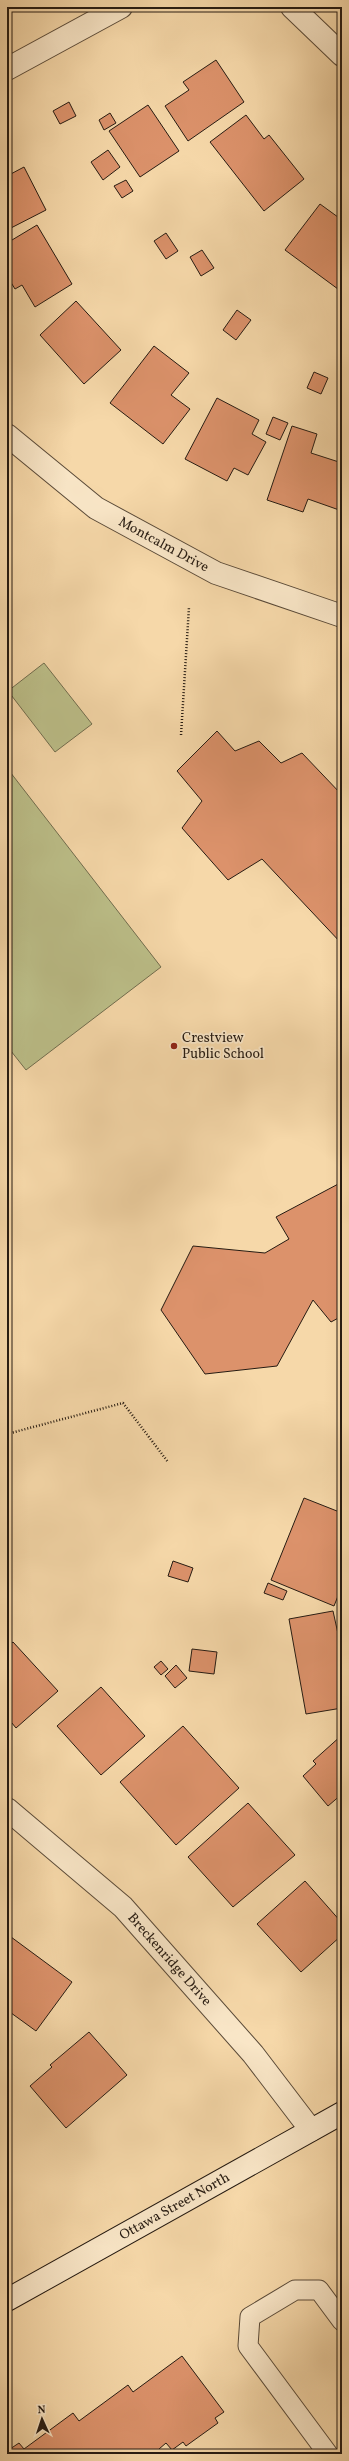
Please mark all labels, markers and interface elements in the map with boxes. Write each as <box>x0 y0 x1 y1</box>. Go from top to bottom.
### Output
street label: Montcalm Drive <box>115 512 213 577</box>
place label: Crestview Public School <box>182 1029 264 1064</box>
marker: Crestview Public School <box>169 1041 179 1051</box>
street label: Breckenridge Drive <box>123 1909 216 2010</box>
street label: Ottawa Street North <box>116 2168 233 2245</box>
north arrow <box>22 2399 62 2439</box>
text: N <box>37 2403 46 2418</box>

